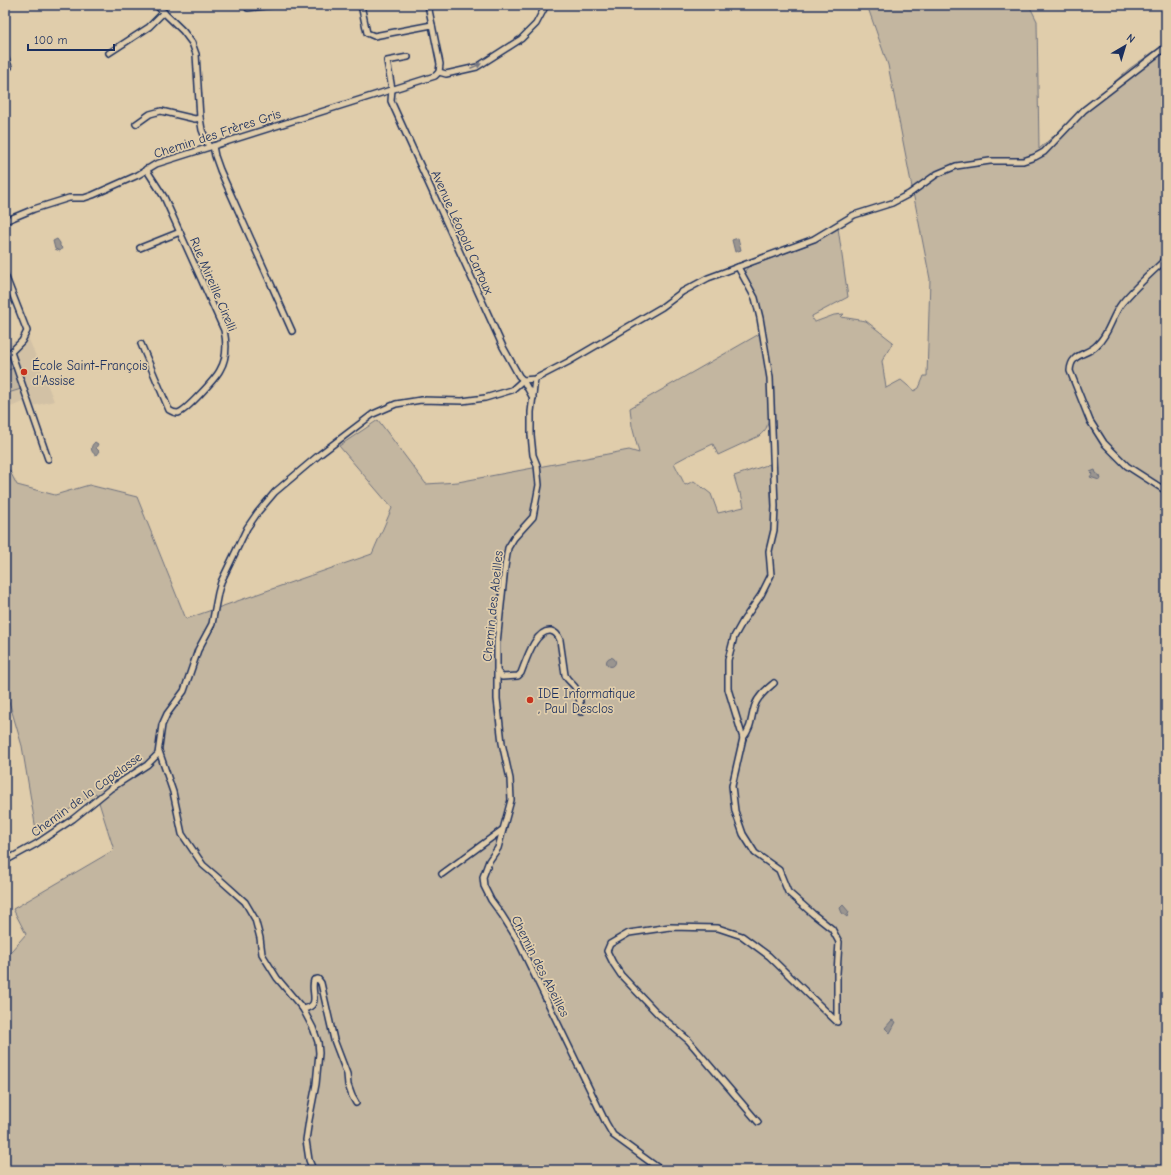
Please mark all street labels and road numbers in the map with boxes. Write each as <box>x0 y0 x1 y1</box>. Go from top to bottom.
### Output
street label: Chemin des Frères Gris <box>152 106 283 161</box>
street label: Avenue Léopold Cartoux <box>428 168 497 297</box>
street label: Rue Mireille Cirelli <box>187 235 240 334</box>
street label: Chemin des Abeilles <box>479 550 506 662</box>
street label: Chemin de la Capelasse <box>28 749 145 840</box>
street label: Chemin des Abeilles <box>509 913 573 1019</box>

